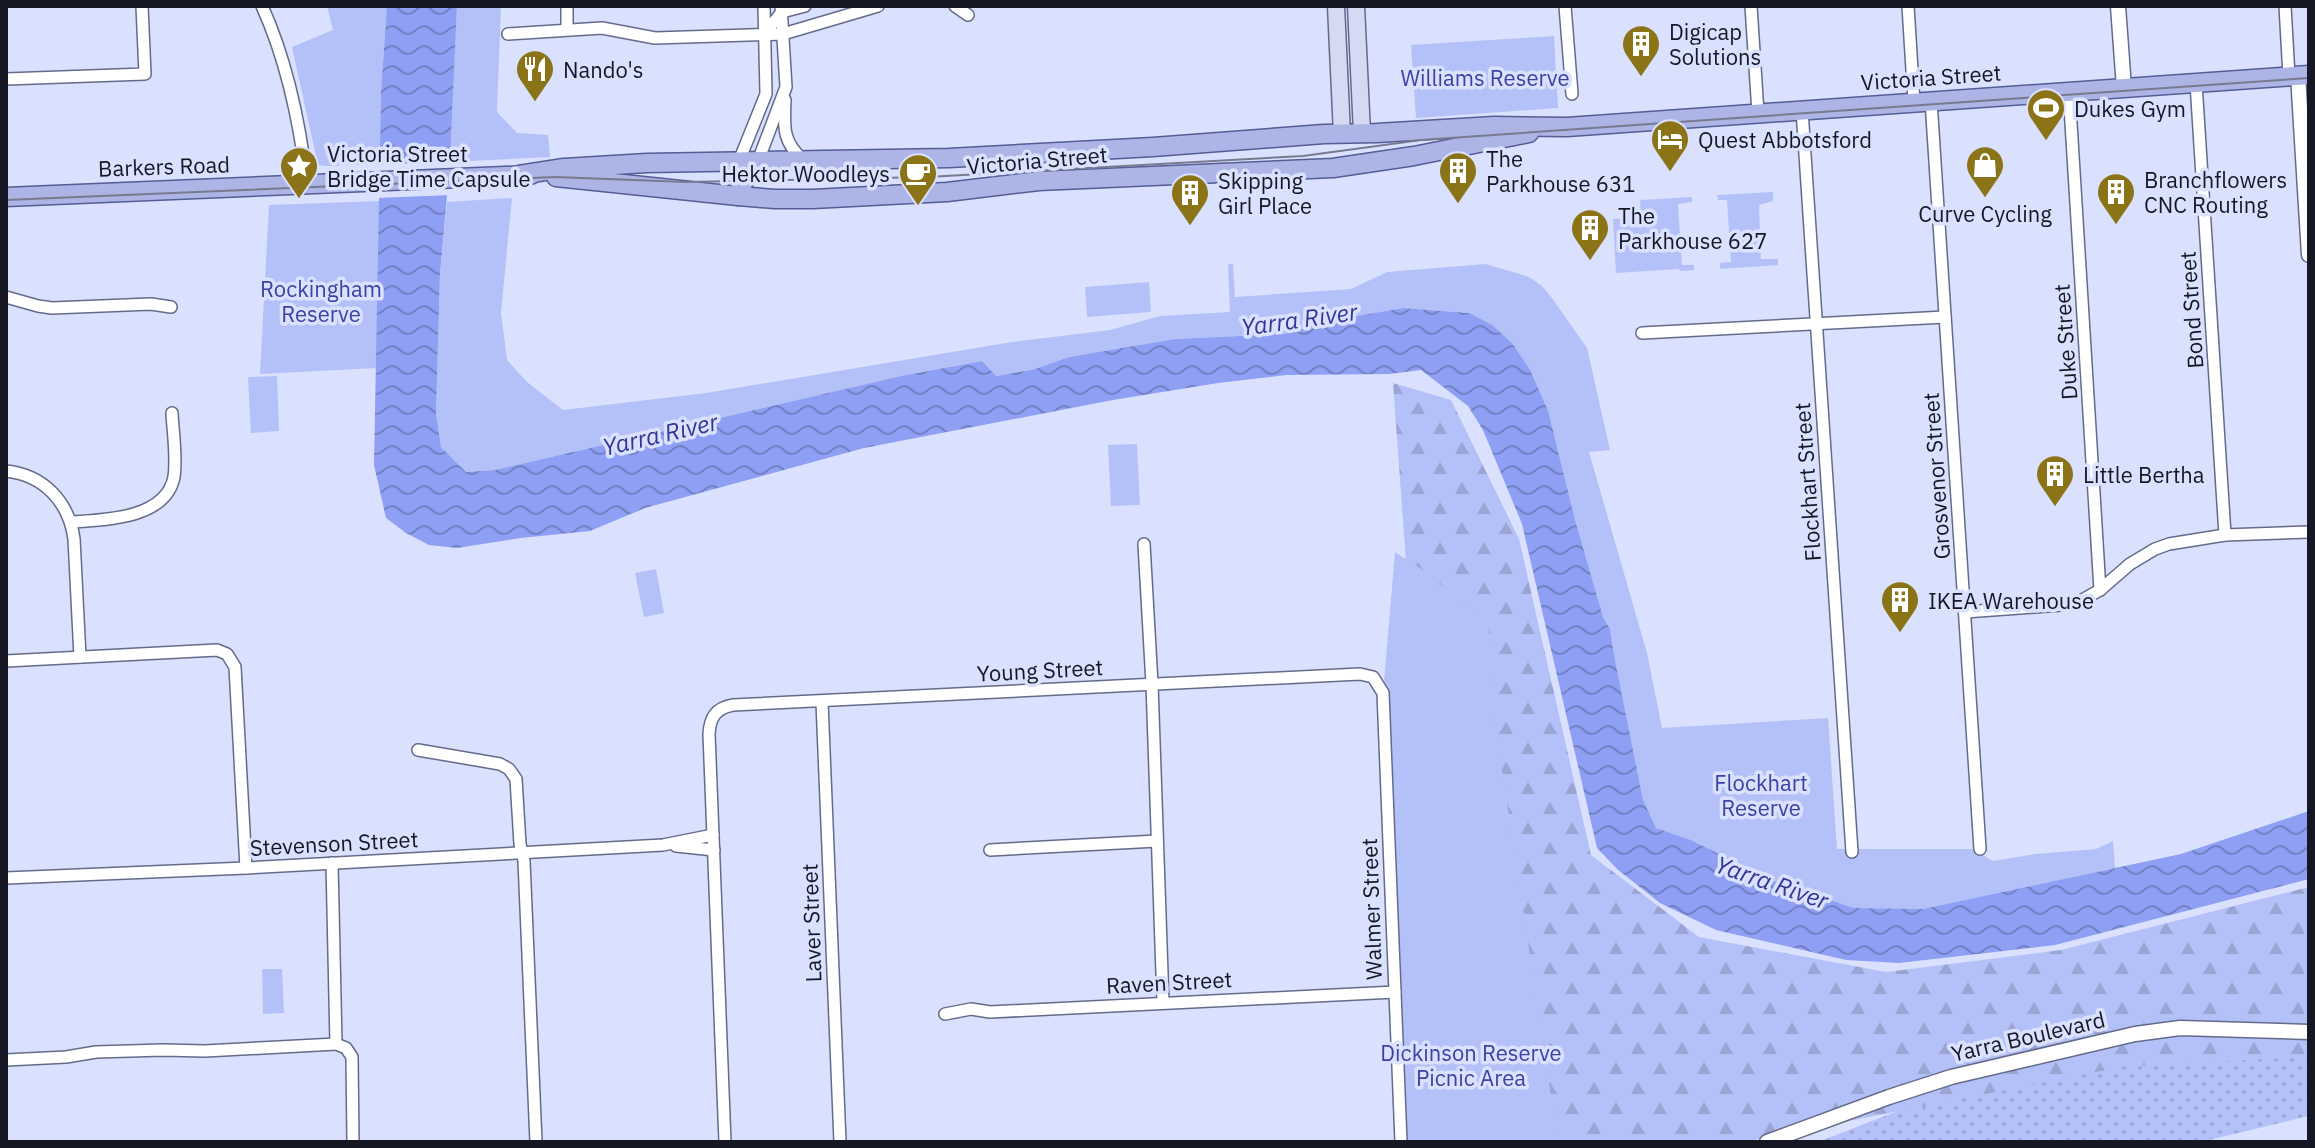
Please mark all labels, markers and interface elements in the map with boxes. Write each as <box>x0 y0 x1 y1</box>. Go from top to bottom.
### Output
place label: Digicap Solutions <box>1669 17 1761 71</box>
building icon: Digicap Solutions <box>1620 23 1662 78</box>
restaurant icon: Nando's <box>514 48 556 103</box>
place label: Nando's <box>563 55 643 84</box>
street label: Victoria Street <box>1860 58 2002 96</box>
park label: Williams Reserve <box>1401 63 1569 92</box>
sports icon: Dukes Gym <box>2025 87 2067 142</box>
place label: Dukes Gym <box>2074 94 2186 123</box>
hotel icon: Quest Abbotsford <box>1649 118 1691 173</box>
place label: Quest Abbotsford <box>1698 125 1872 154</box>
place label: Victoria Street Bridge Time Capsule <box>327 139 530 193</box>
street label: Victoria Street <box>966 139 1108 181</box>
place label: The Parkhouse 631 <box>1486 144 1635 198</box>
shop icon: Curve Cycling <box>1964 144 2006 199</box>
place icon: Victoria Street Bridge Time Capsule <box>278 145 320 200</box>
street label: Barkers Road <box>98 149 230 183</box>
building icon: The Parkhouse 631 <box>1437 150 1479 205</box>
cafe icon: Hektor Woodleys <box>897 152 939 207</box>
place label: Hektor Woodleys <box>722 159 890 188</box>
place label: Branchflowers CNC Routing <box>2144 165 2287 219</box>
place label: Skipping Girl Place <box>1218 166 1312 220</box>
building icon: Branchflowers CNC Routing <box>2095 171 2137 226</box>
building icon: Skipping Girl Place <box>1169 172 1211 227</box>
place label: Curve Cycling <box>1918 199 2052 228</box>
place label: The Parkhouse 627 <box>1618 201 1767 255</box>
building icon: The Parkhouse 627 <box>1569 207 1611 262</box>
street label: Bond Street <box>2172 250 2210 370</box>
park label: Rockingham Reserve <box>260 274 382 328</box>
street label: Duke Street <box>2046 283 2084 401</box>
water label: Yarra River <box>1239 295 1361 343</box>
street label: Grosvenor Street <box>1916 392 1956 560</box>
street label: Flockhart Street <box>1787 402 1827 562</box>
water label: Yarra River <box>599 405 722 463</box>
building icon: Little Bertha <box>2034 453 2076 508</box>
place label: Little Bertha <box>2083 460 2205 489</box>
building icon: IKEA Warehouse <box>1879 579 1921 634</box>
place label: IKEA Warehouse <box>1928 586 2094 615</box>
street label: Young Street <box>976 652 1104 688</box>
park label: Flockhart Reserve <box>1714 768 1808 822</box>
street label: Stevenson Street <box>249 824 419 862</box>
street label: Walmer Street <box>1354 838 1388 980</box>
water label: Yarra River <box>1711 848 1834 917</box>
street label: Laver Street <box>794 863 828 983</box>
street label: Raven Street <box>1105 964 1233 1000</box>
street label: Yarra Boulevard <box>1948 1004 2108 1068</box>
park label: Dickinson Reserve Picnic Area <box>1380 1038 1562 1092</box>

